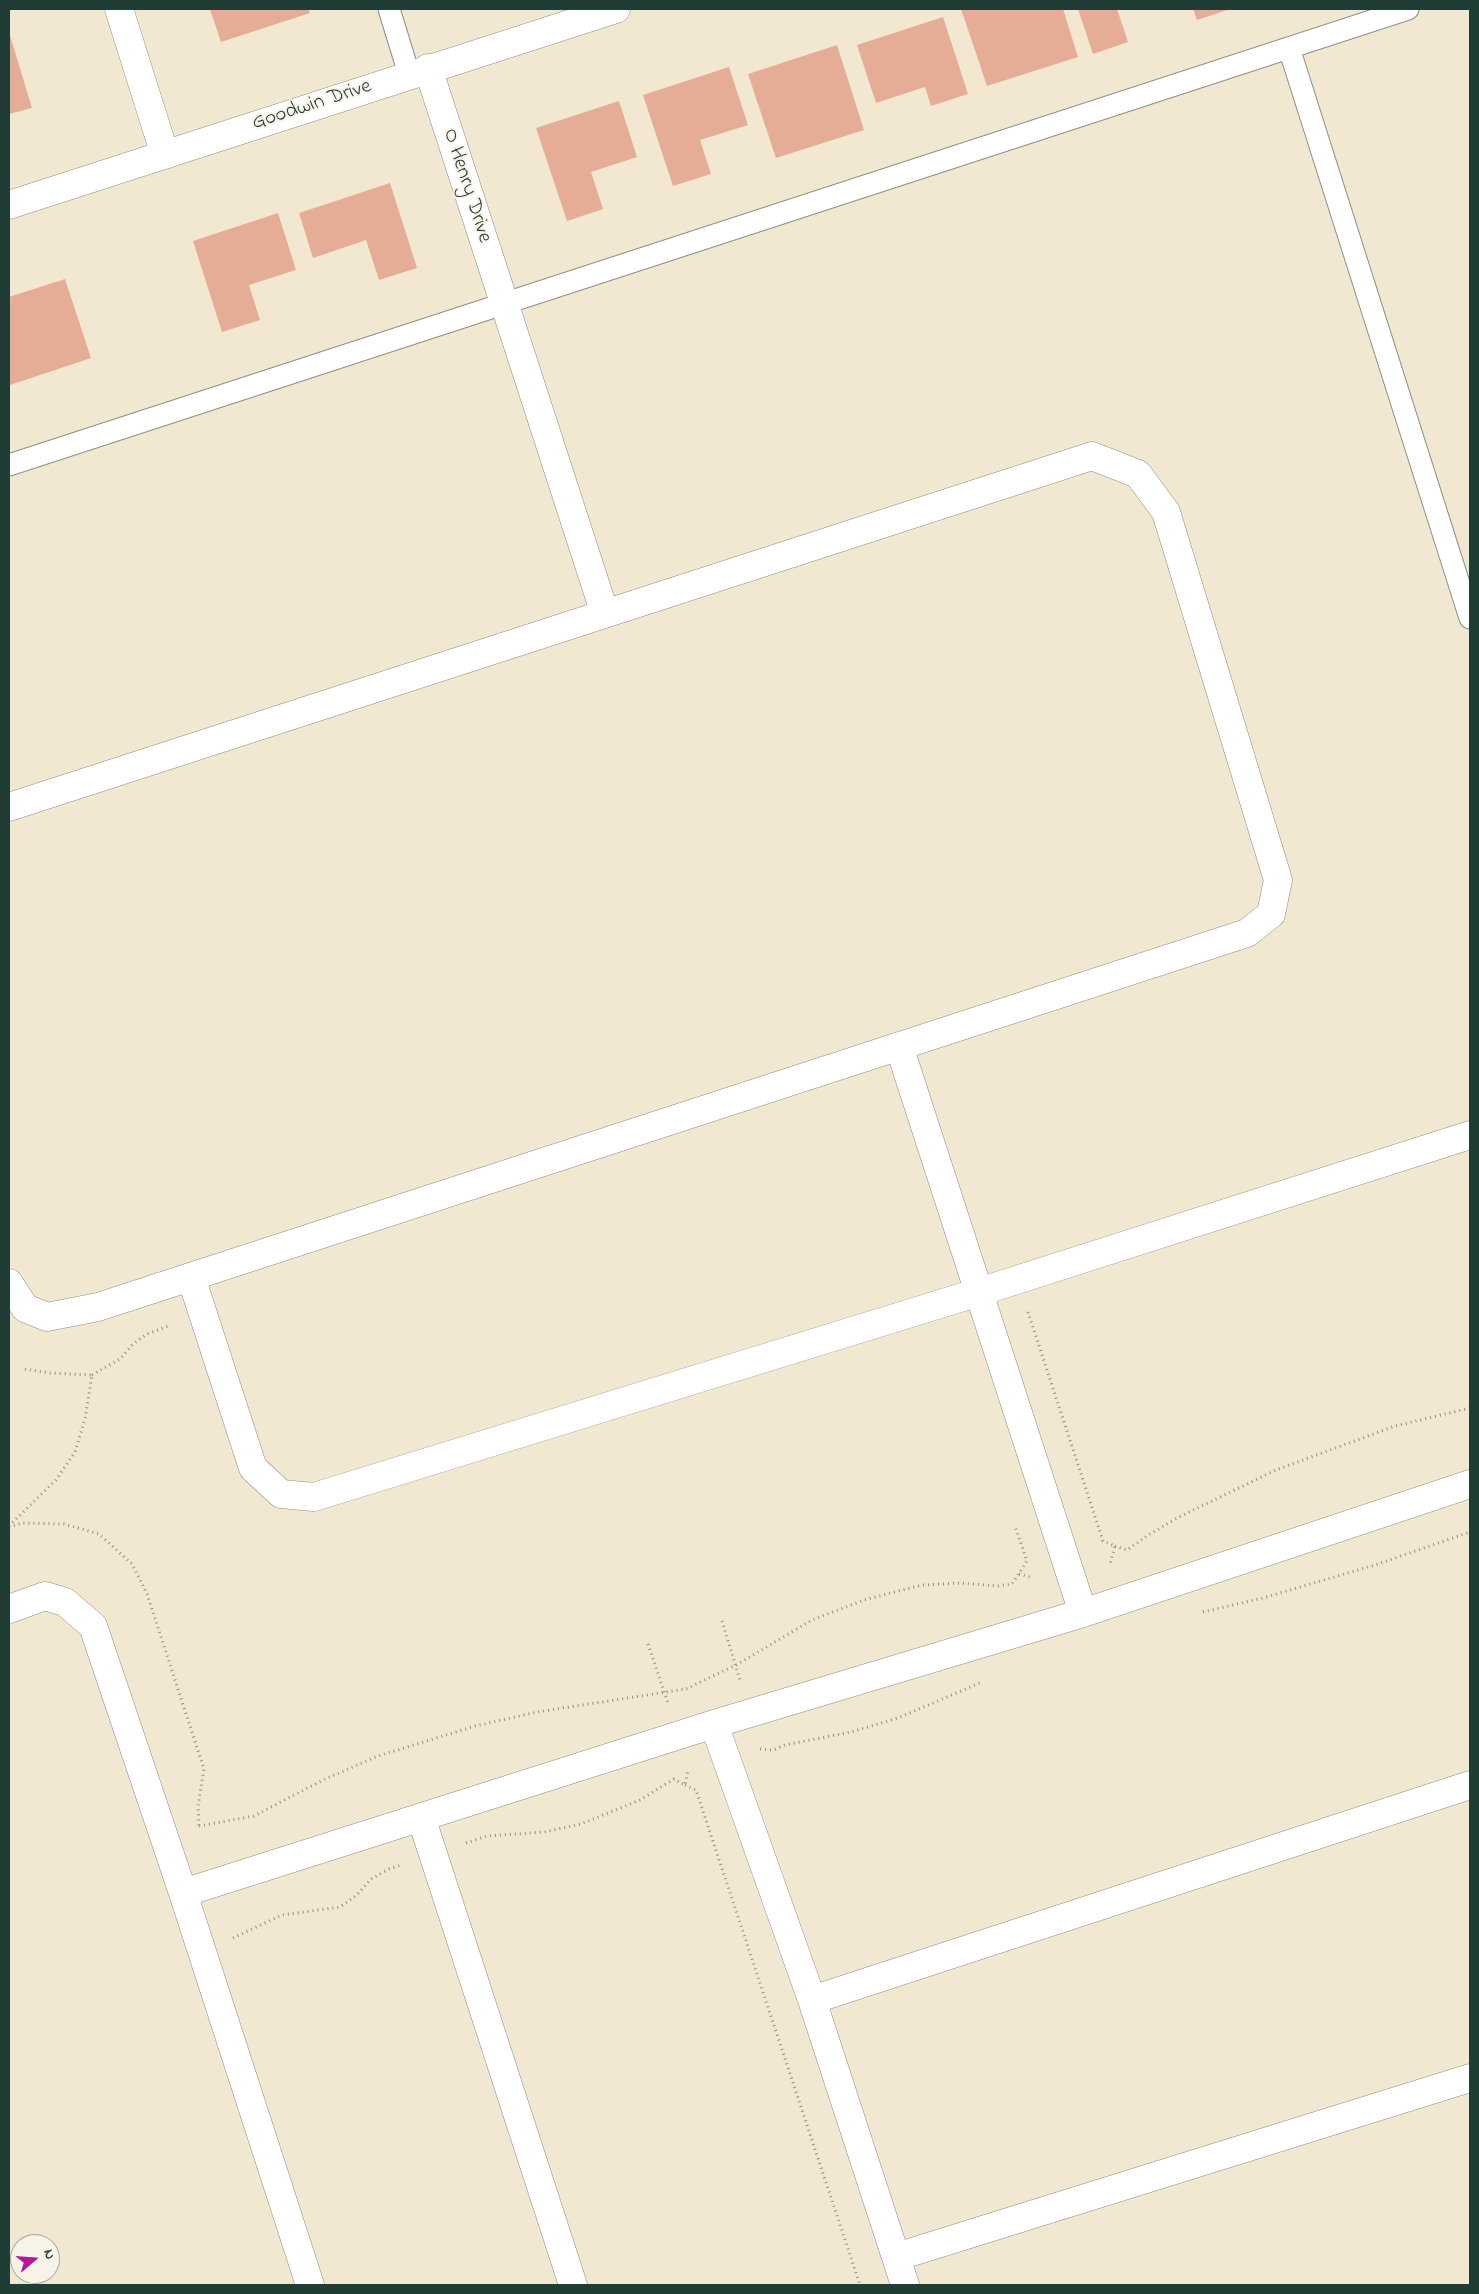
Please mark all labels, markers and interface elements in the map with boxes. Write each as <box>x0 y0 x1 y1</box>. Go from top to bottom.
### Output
street label: Goodwin Drive <box>249 75 375 137</box>
street label: O Henry Drive <box>436 126 496 246</box>
north arrow <box>10 2234 60 2284</box>
text: N <box>37 2247 60 2262</box>

